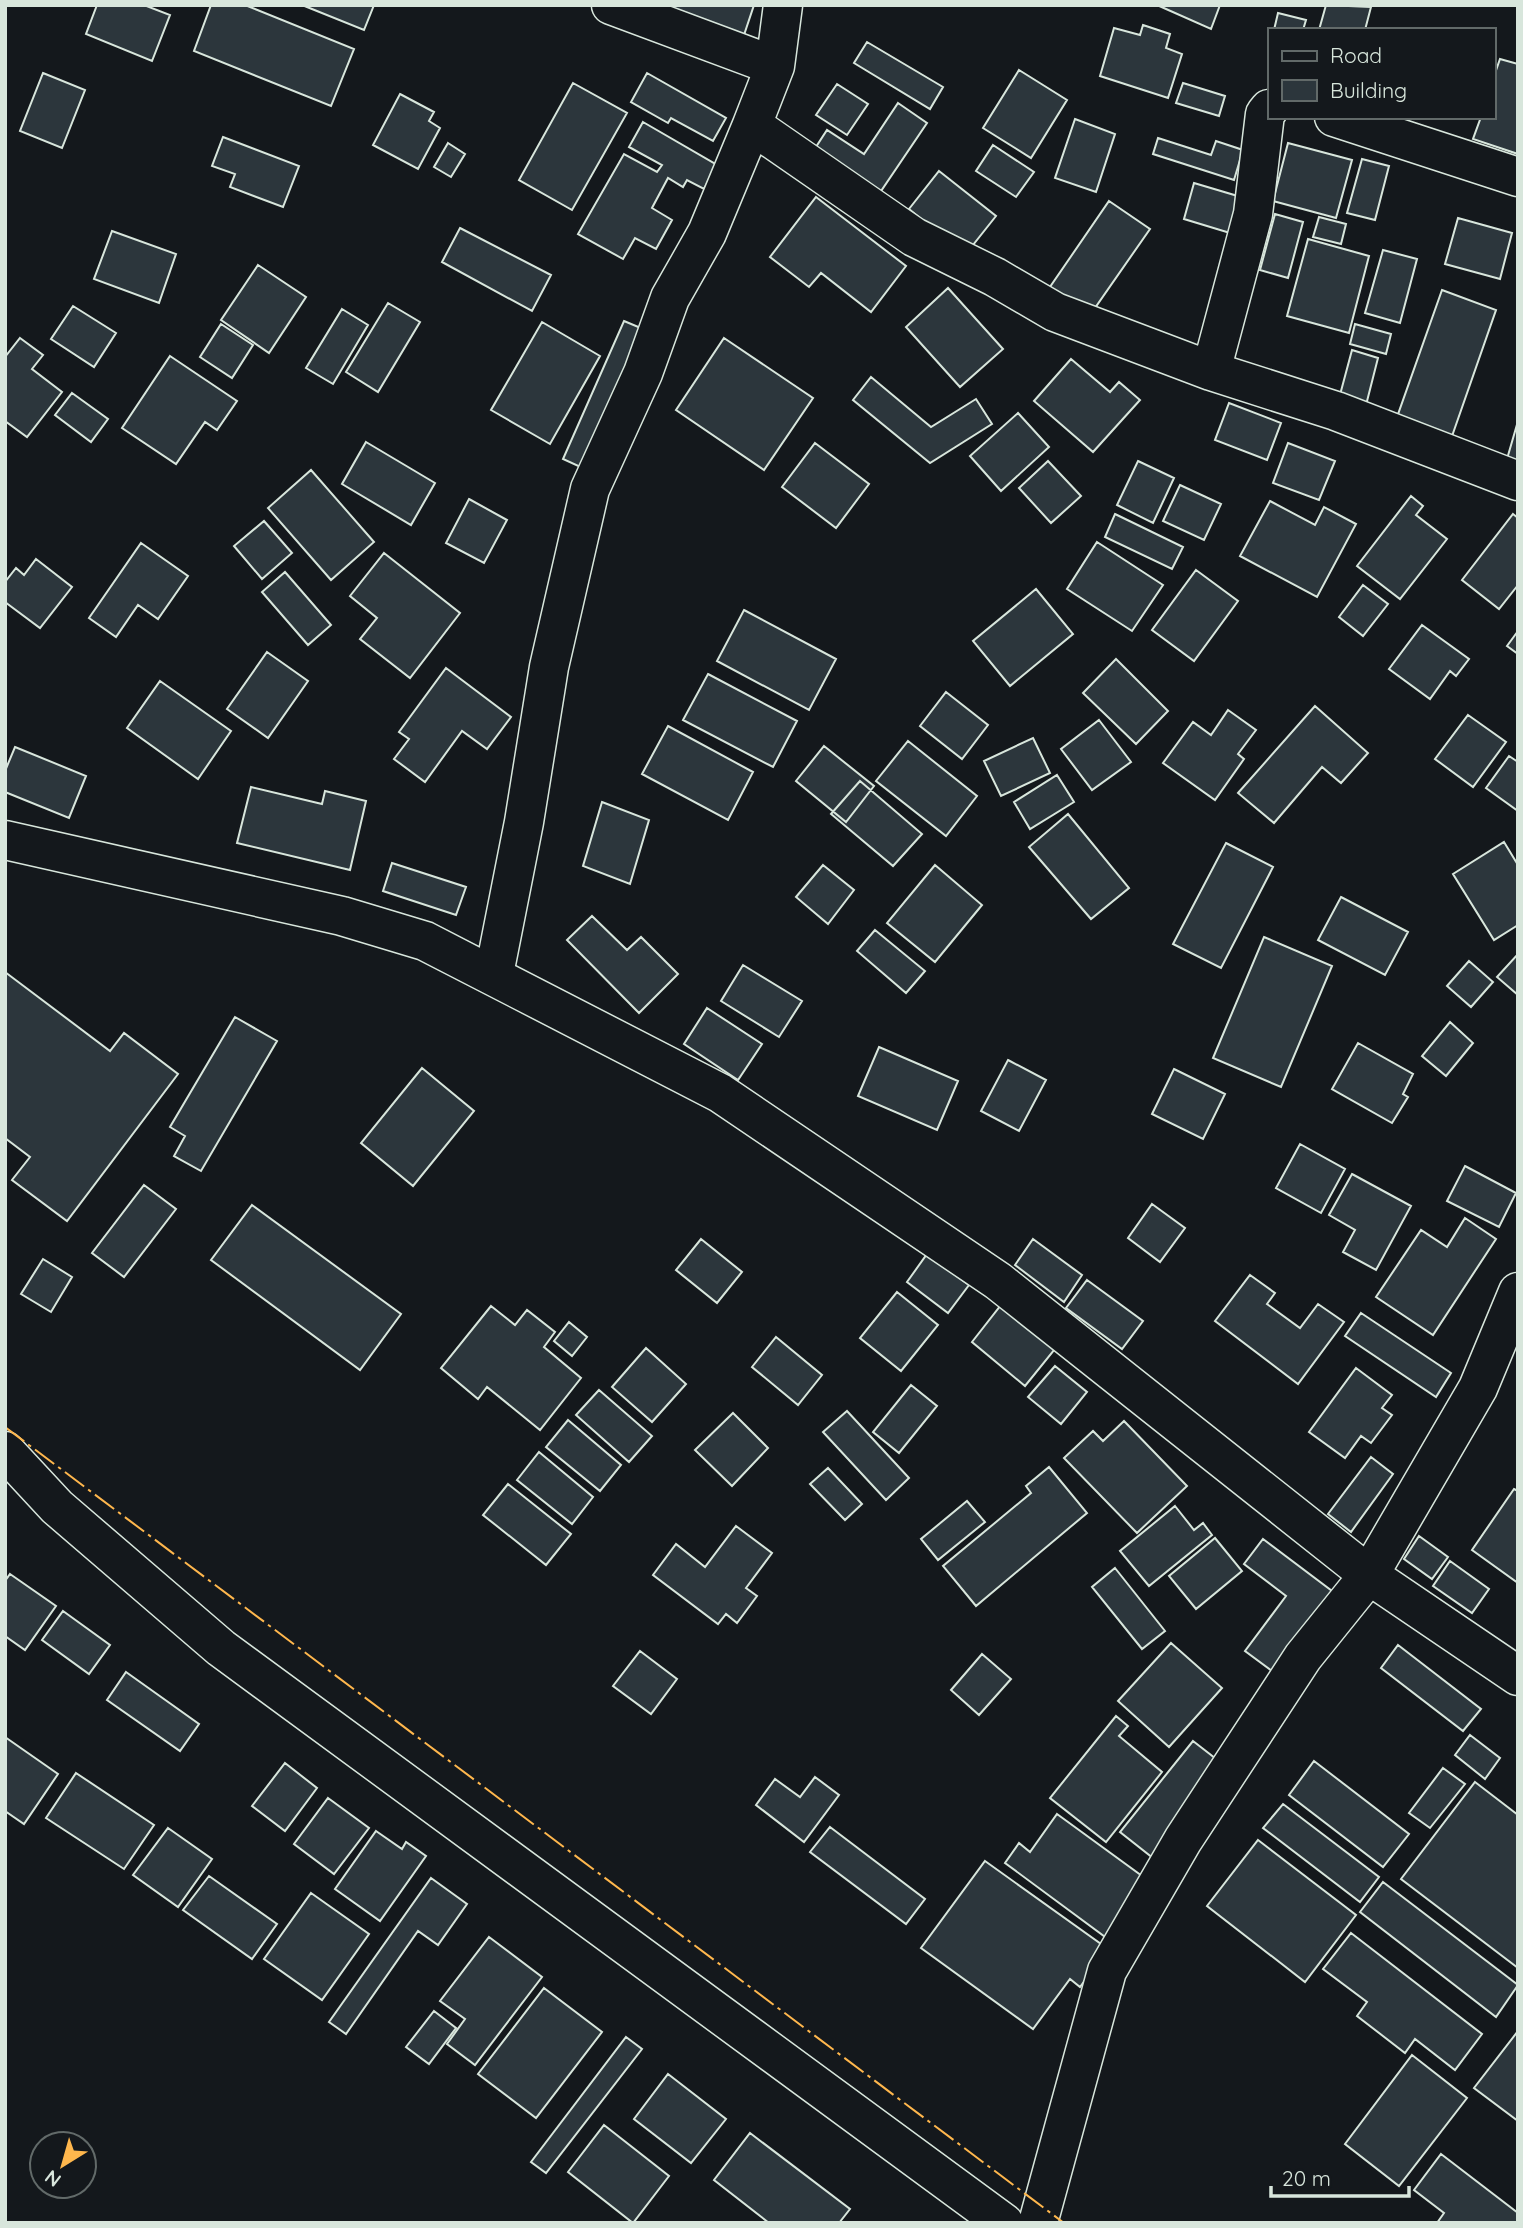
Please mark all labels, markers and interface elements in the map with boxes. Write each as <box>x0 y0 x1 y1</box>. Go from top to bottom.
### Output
legend <box>1268 28 1495 119</box>
text: Road <box>1330 42 1382 68</box>
text: Building <box>1330 77 1407 103</box>
north arrow <box>28 2130 98 2200</box>
scale bar <box>1271 2154 1409 2198</box>
text: N <box>40 2165 66 2192</box>
text: 20 m <box>1282 2165 1331 2191</box>

